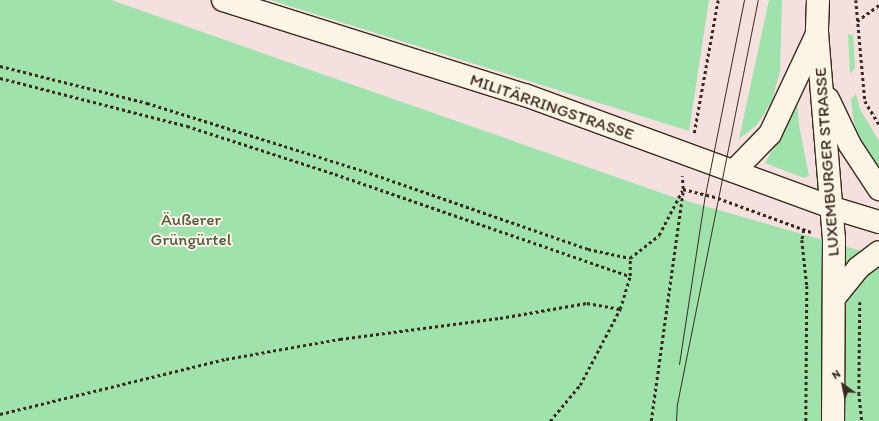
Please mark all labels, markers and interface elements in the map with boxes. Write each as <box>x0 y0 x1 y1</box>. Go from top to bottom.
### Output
street label: LUXEMBURGER STRASSE <box>810 67 844 257</box>
street label: MILITÄRRINGSTRASSE <box>467 69 637 145</box>
park label: Äußerer Grüngürtel <box>150 210 232 250</box>
north arrow <box>823 365 863 405</box>
text: N <box>830 367 843 382</box>

